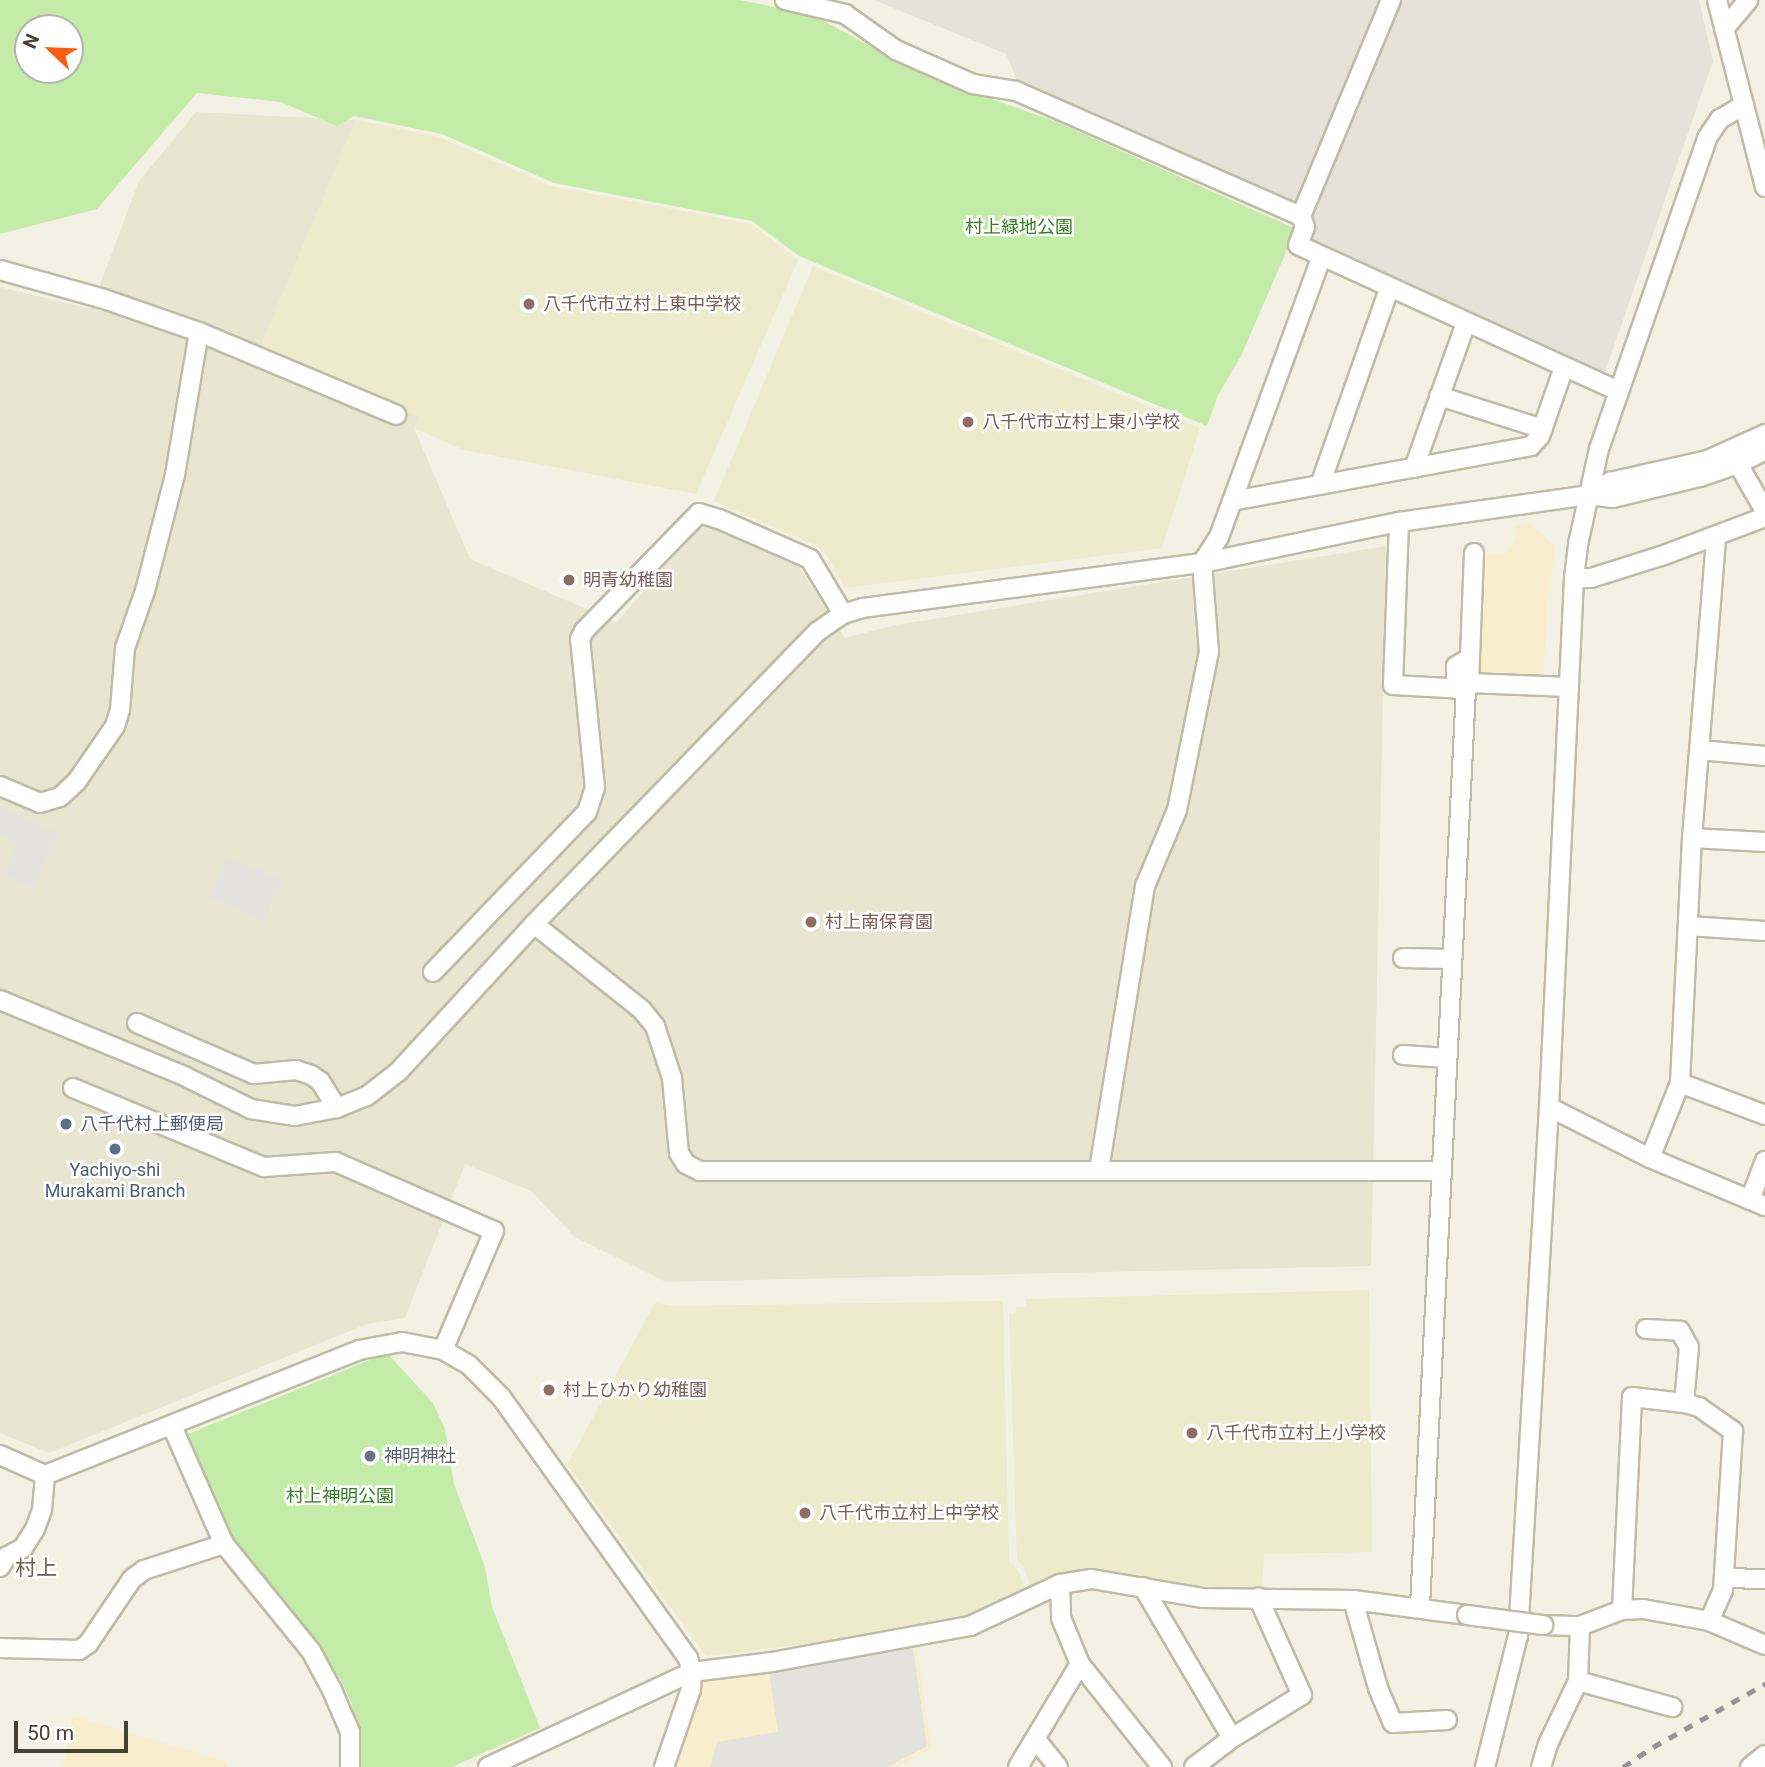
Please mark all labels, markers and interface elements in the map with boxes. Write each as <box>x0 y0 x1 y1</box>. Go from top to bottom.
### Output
north arrow <box>14 14 84 84</box>
text: N <box>18 31 44 52</box>
park label: 村上緑地公園 <box>965 216 1073 238</box>
place label: 八千代市立村上東中学校 <box>543 293 741 315</box>
marker: 八千代市立村上東中学校 <box>521 296 537 312</box>
place label: 八千代市立村上東小学校 <box>982 411 1180 433</box>
marker: 八千代市立村上東小学校 <box>960 414 976 430</box>
place label: 明青幼稚園 <box>583 569 673 591</box>
marker: 明青幼稚園 <box>561 572 577 588</box>
place label: 村上南保育園 <box>825 911 933 933</box>
marker: 村上南保育園 <box>803 914 819 930</box>
place label: 八千代村上郵便局 <box>80 1113 224 1135</box>
marker: 八千代村上郵便局 <box>58 1116 74 1132</box>
marker: Yachiyo-shi Murakami Branch <box>107 1141 123 1157</box>
place label: Yachiyo-shi Murakami Branch <box>45 1160 185 1202</box>
place label: 村上ひかり幼稚園 <box>563 1379 707 1401</box>
marker: 村上ひかり幼稚園 <box>541 1382 557 1398</box>
place label: 八千代市立村上小学校 <box>1206 1422 1386 1444</box>
marker: 八千代市立村上小学校 <box>1184 1425 1200 1441</box>
place label: 神明神社 <box>384 1445 456 1467</box>
marker: 神明神社 <box>362 1448 378 1464</box>
park label: 村上神明公園 <box>286 1485 394 1507</box>
place label: 八千代市立村上中学校 <box>819 1502 999 1524</box>
marker: 八千代市立村上中学校 <box>797 1505 813 1521</box>
district label: 村上 <box>15 1555 57 1581</box>
scale bar <box>18 1708 131 1752</box>
text: 50 m <box>27 1721 74 1745</box>

